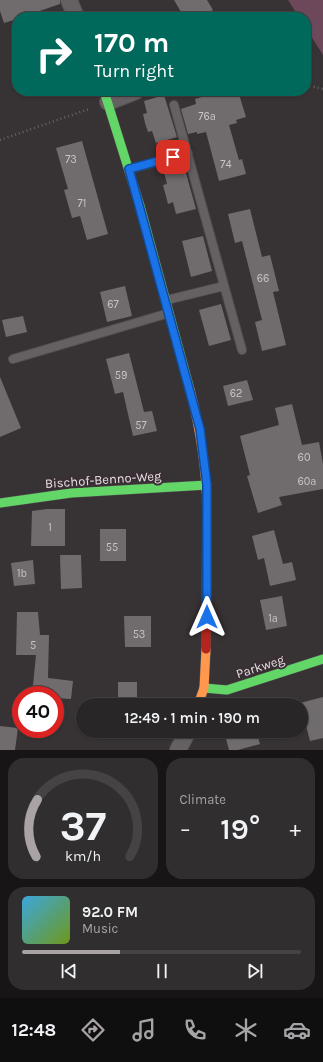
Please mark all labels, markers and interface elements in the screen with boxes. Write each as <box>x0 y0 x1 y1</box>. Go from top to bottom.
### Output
text: 170 m <box>94 26 169 59</box>
icon: right <box>28 28 80 80</box>
text: Turn right <box>94 60 174 82</box>
house number: 76a <box>198 110 216 123</box>
pin <box>156 140 190 174</box>
icon: arrive <box>162 146 184 168</box>
house number: 73 <box>65 153 77 166</box>
house number: 74 <box>220 158 232 171</box>
house number: 71 <box>78 197 86 210</box>
house number: 66 <box>257 272 269 285</box>
house number: 67 <box>107 298 119 311</box>
house number: 59 <box>115 369 127 382</box>
house number: 62 <box>230 387 242 400</box>
house number: 57 <box>135 419 147 432</box>
house number: 60 <box>298 451 310 464</box>
street label: Bischof-Benno-Weg <box>44 468 162 491</box>
house number: 60a <box>298 475 316 488</box>
house number: 1 <box>48 521 52 534</box>
house number: 55 <box>106 541 118 554</box>
house number: 1b <box>17 567 27 580</box>
position arrow <box>186 596 228 638</box>
house number: 1a <box>268 612 278 625</box>
house number: 53 <box>133 628 145 641</box>
house number: 5 <box>30 639 36 652</box>
street label: Parkweg <box>234 651 287 681</box>
speed limit sign: 40 <box>12 686 64 738</box>
text: 12:49 · 1 min · 190 m <box>124 709 260 727</box>
text: Climate <box>180 792 226 807</box>
text: 37 <box>59 801 106 849</box>
text: 19° <box>220 811 260 847</box>
text: − <box>180 816 191 842</box>
text: + <box>289 816 301 842</box>
text: km/h <box>65 847 101 864</box>
text: 92.0 FM <box>82 903 138 921</box>
text: Music <box>82 921 118 936</box>
icon: previous <box>58 960 80 982</box>
icon: pause <box>151 960 173 982</box>
icon: next <box>244 960 266 982</box>
icon: directions <box>79 1016 107 1044</box>
icon: music <box>130 1016 158 1044</box>
icon: phone <box>181 1016 209 1044</box>
icon: climate <box>232 1016 260 1044</box>
icon: car <box>283 1016 311 1044</box>
text: 12:48 <box>12 1019 56 1041</box>

